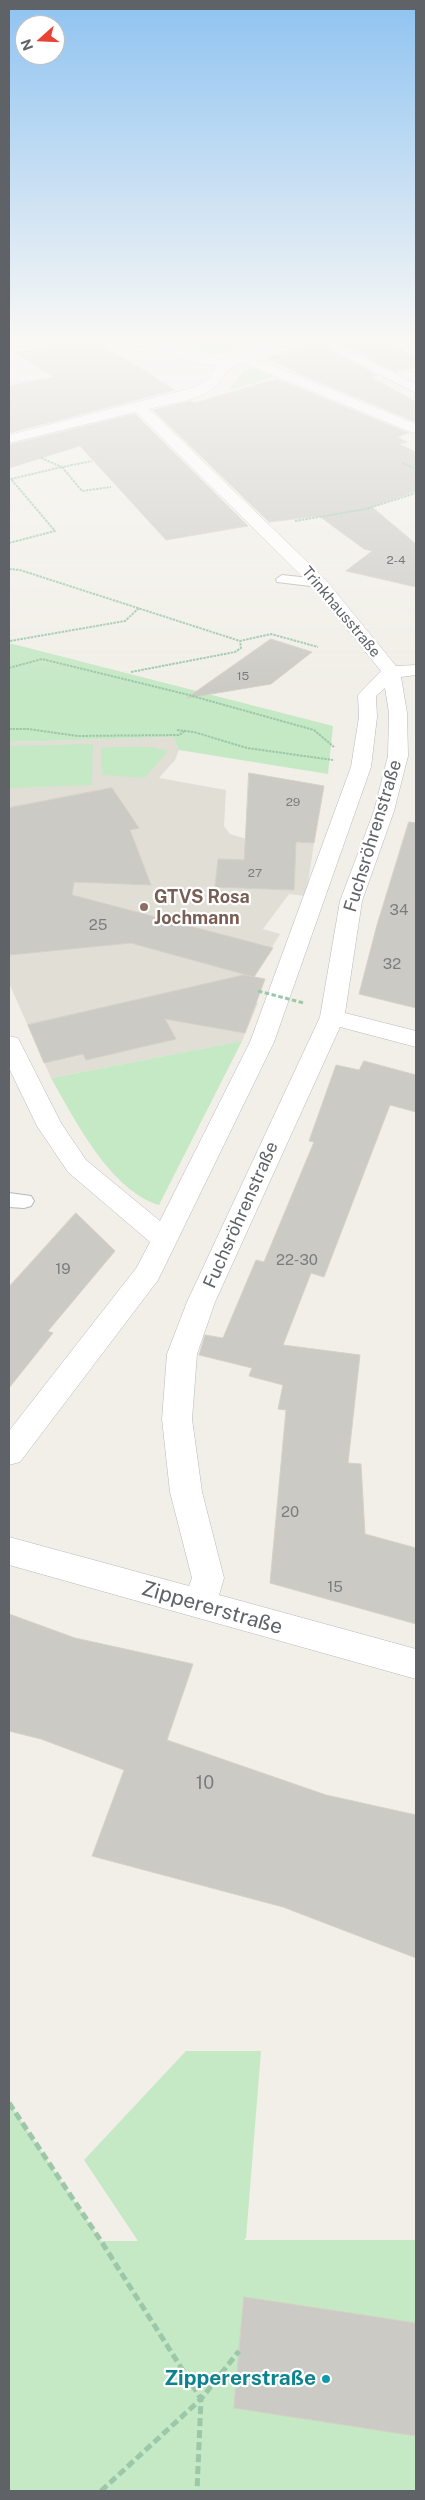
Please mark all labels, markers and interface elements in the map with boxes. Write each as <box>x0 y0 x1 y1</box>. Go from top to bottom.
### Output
north arrow <box>15 15 65 65</box>
text: N <box>17 37 36 53</box>
house number: 2-4 <box>386 553 406 567</box>
street label: Trinkhausstraße <box>298 563 384 661</box>
house number: 15 <box>237 669 249 683</box>
street label: Fuchsröhrenstraße <box>340 757 406 915</box>
house number: 29 <box>286 795 300 809</box>
house number: 27 <box>248 866 262 880</box>
place label: GTVS Rosa Jochmann <box>154 886 250 929</box>
marker: GTVS Rosa Jochmann <box>138 901 150 913</box>
house number: 34 <box>390 901 408 919</box>
house number: 25 <box>89 916 107 934</box>
house number: 32 <box>383 955 401 973</box>
street label: Fuchsröhrenstraße <box>199 1138 283 1292</box>
house number: 22-30 <box>276 1251 318 1269</box>
house number: 19 <box>55 1260 71 1278</box>
house number: 20 <box>281 1503 299 1521</box>
street label: Zippererstraße <box>139 1576 285 1640</box>
house number: 15 <box>327 1578 343 1596</box>
house number: 10 <box>196 1772 214 1794</box>
place label: Zippererstraße <box>164 2366 316 2392</box>
marker: Zippererstraße <box>320 2373 332 2385</box>

